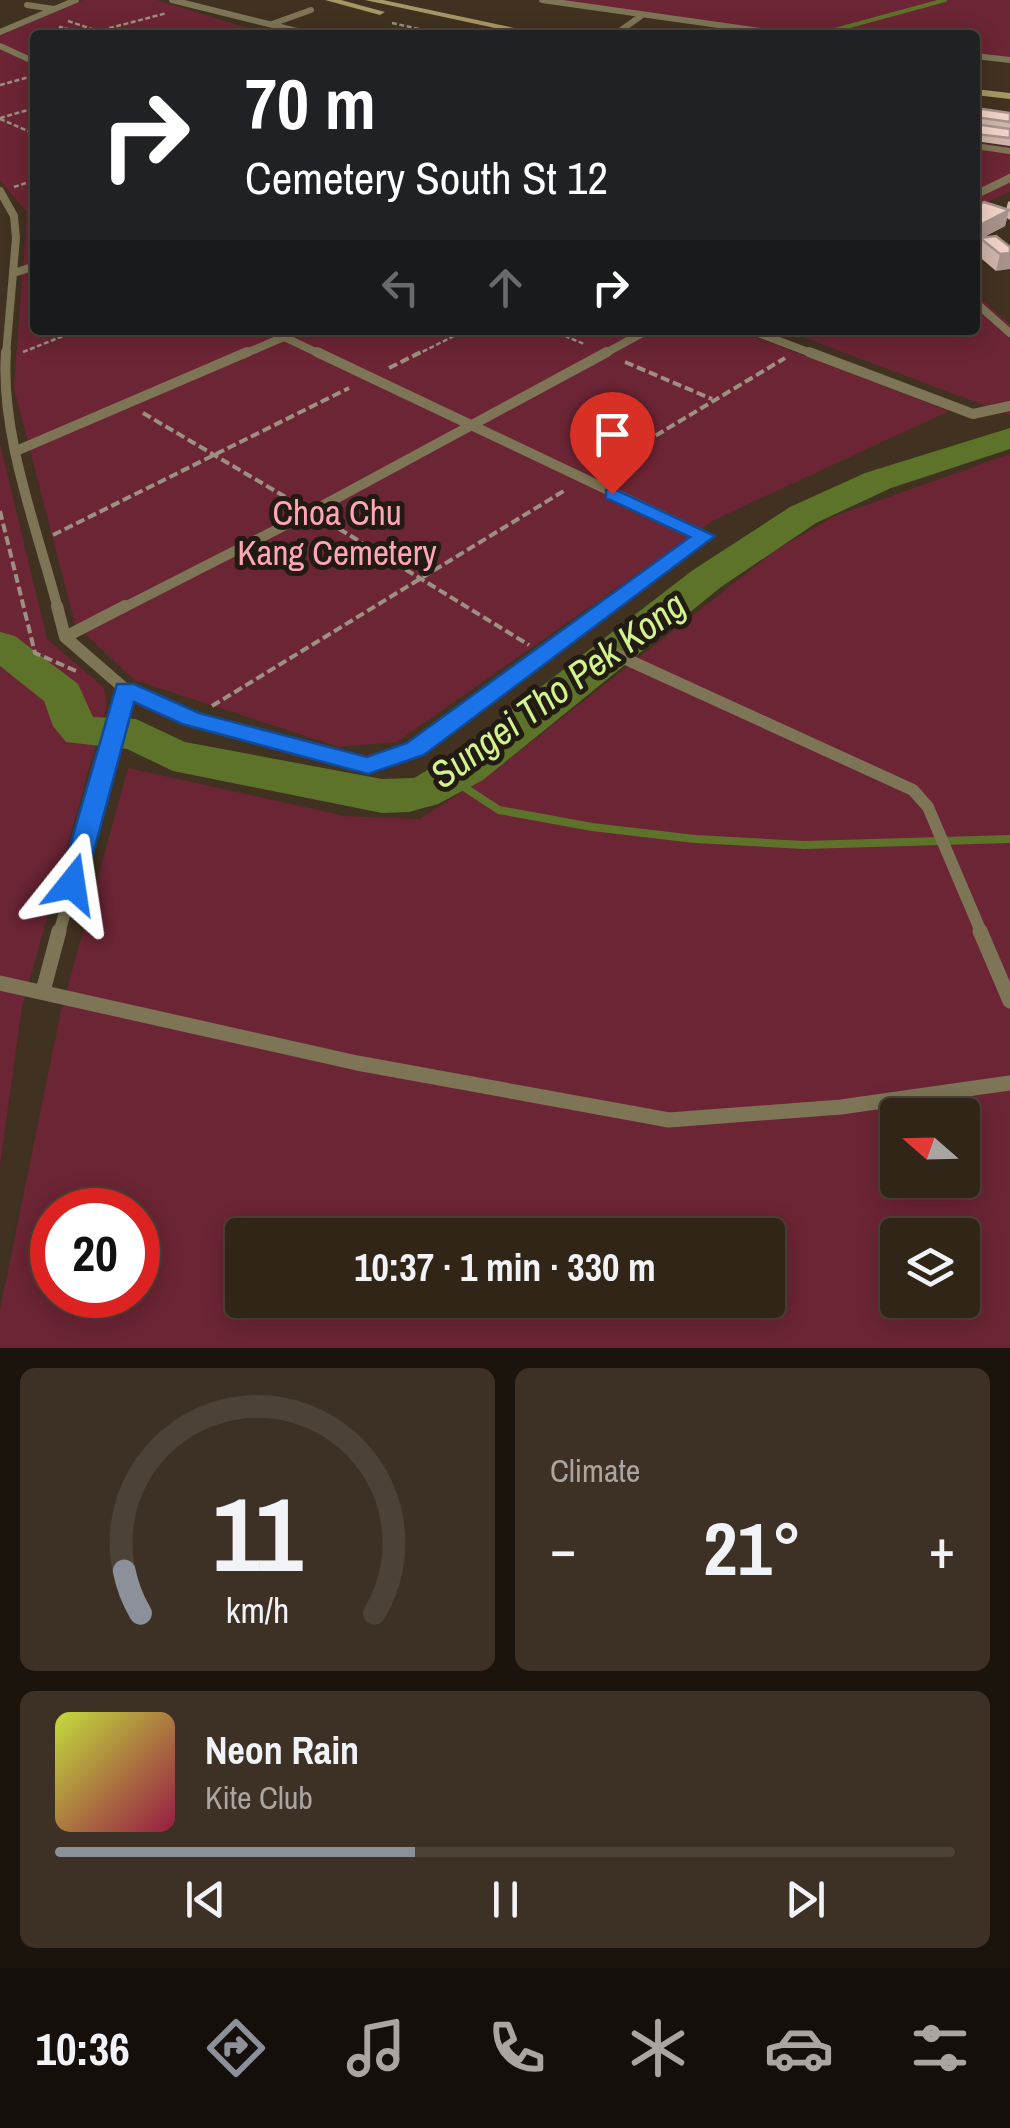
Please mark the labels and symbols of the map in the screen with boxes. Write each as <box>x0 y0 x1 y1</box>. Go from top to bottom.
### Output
pin <box>570 392 655 495</box>
park label: Choa Chu Kang Cemetery <box>237 489 437 576</box>
water label: Sungei Tho Pek Kong <box>420 580 696 800</box>
position arrow <box>20 832 124 936</box>
north arrow <box>880 1098 980 1198</box>
speed limit sign: 20 <box>30 1188 160 1318</box>

